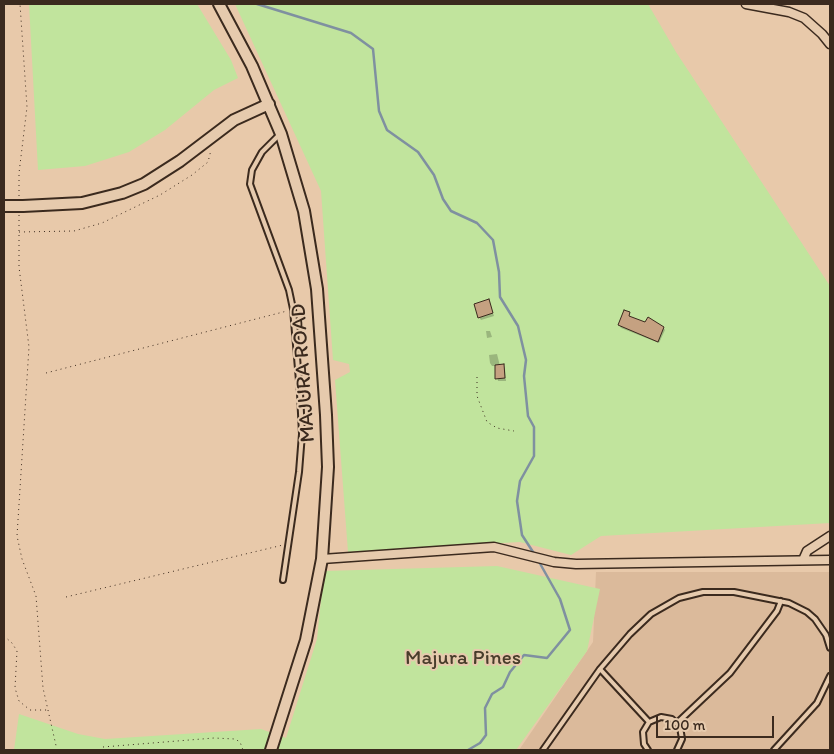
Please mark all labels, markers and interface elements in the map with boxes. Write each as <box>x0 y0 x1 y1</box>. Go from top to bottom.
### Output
street label: MAJURA ROAD <box>287 303 321 443</box>
park label: Majura Pines <box>405 646 521 672</box>
scale bar <box>659 706 776 738</box>
text: 100 m <box>664 716 705 734</box>

